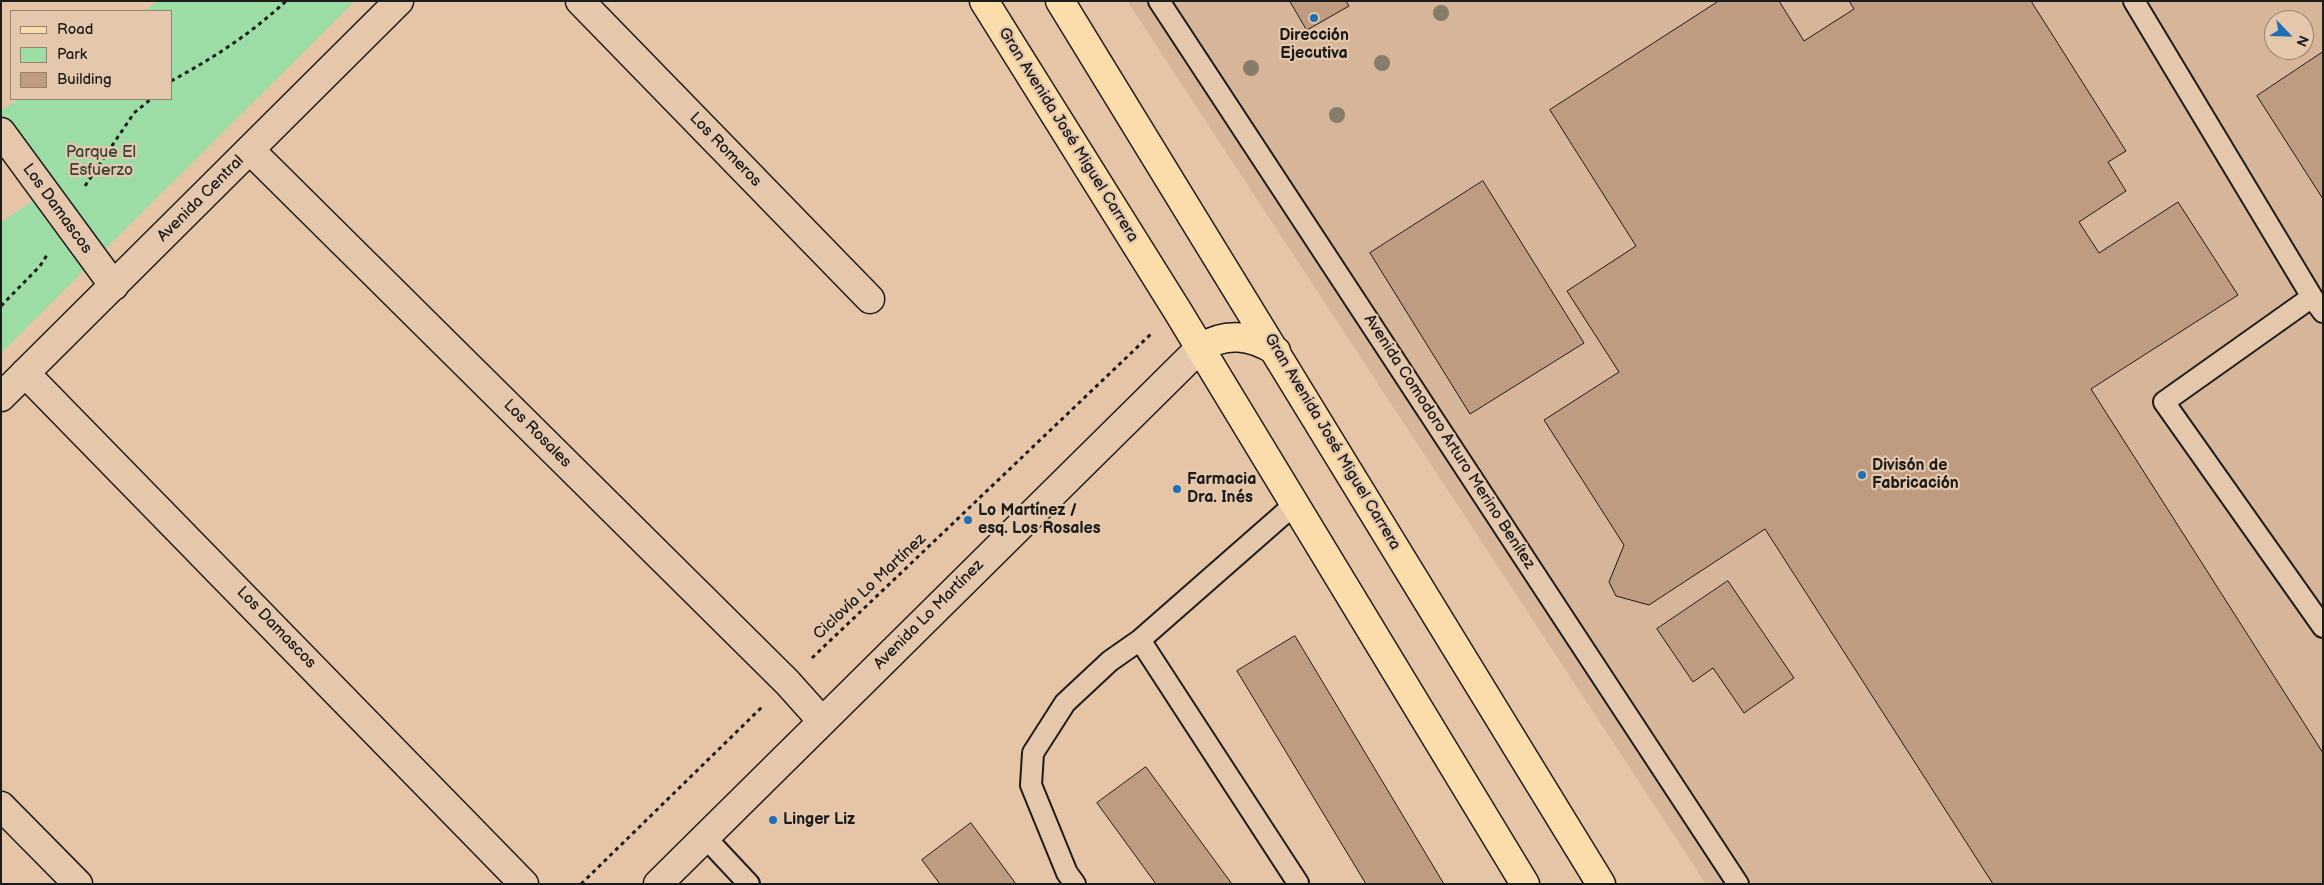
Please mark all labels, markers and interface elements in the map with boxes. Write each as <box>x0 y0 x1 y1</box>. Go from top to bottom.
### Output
legend <box>10 10 172 100</box>
north arrow <box>2264 10 2314 60</box>
marker: Dirección Ejecutiva <box>1308 12 1320 24</box>
text: Road <box>57 20 93 39</box>
street label: Gran Avenida José Miguel Carrera <box>994 24 1142 246</box>
place label: Dirección Ejecutiva <box>1279 26 1349 64</box>
text: N <box>2292 33 2312 49</box>
text: Park <box>57 45 87 64</box>
text: Building <box>57 70 112 89</box>
street label: Los Romeros <box>685 109 765 191</box>
park label: Parque El Esfuerzo <box>66 143 136 181</box>
street label: Avenida Central <box>154 152 248 246</box>
street label: Los Damascos <box>18 160 96 258</box>
street label: Avenida Comodoro Arturo Merino Benítez <box>1359 311 1539 573</box>
street label: Gran Avenida José Miguel Carrera <box>1260 330 1404 554</box>
street label: Los Rosales <box>499 396 575 472</box>
place label: Divisón de Fabricación <box>1872 456 1959 494</box>
marker: Divisón de Fabricación <box>1856 469 1868 481</box>
place label: Farmacia Dra. Inés <box>1187 470 1256 508</box>
marker: Farmacia Dra. Inés <box>1171 483 1183 495</box>
place label: Lo Martínez / esq. Los Rosales <box>978 501 1101 539</box>
marker: Lo Martínez / esq. Los Rosales <box>962 514 974 526</box>
street label: Ciclovía Lo Martínez <box>810 530 930 644</box>
street label: Avenida Lo Martínez <box>870 556 988 674</box>
street label: Los Damascos <box>232 583 320 673</box>
place label: Linger Liz <box>783 810 855 830</box>
marker: Linger Liz <box>767 814 779 826</box>

